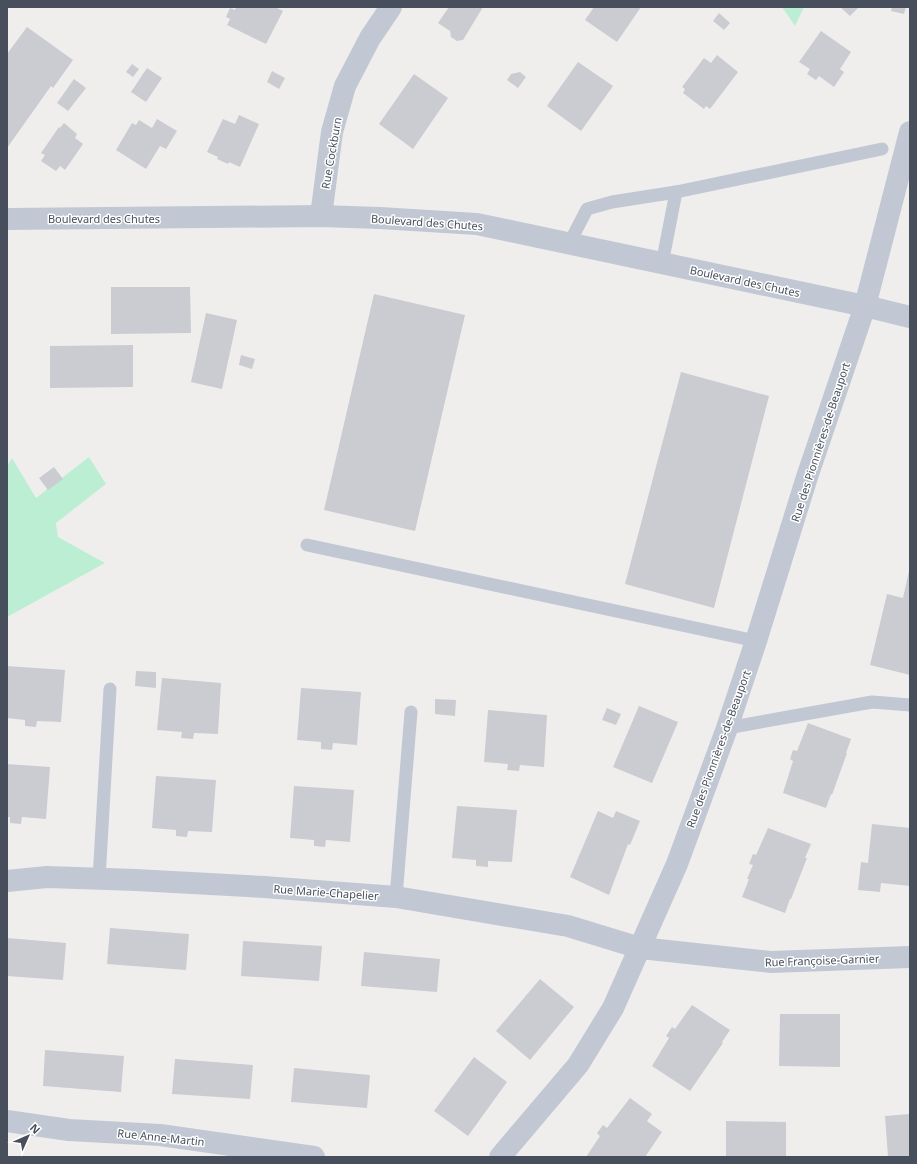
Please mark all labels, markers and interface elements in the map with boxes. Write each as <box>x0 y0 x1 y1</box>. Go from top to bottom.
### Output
street label: Rue Cockburn <box>317 116 345 190</box>
street label: Boulevard des Chutes <box>48 211 160 226</box>
street label: Boulevard des Chutes <box>370 211 484 233</box>
street label: Boulevard des Chutes <box>689 262 801 300</box>
street label: Rue des Pionnières-de-Beauport <box>787 360 853 524</box>
street label: Rue des Pionnières-de-Beauport <box>682 668 754 830</box>
street label: Rue Marie-Chapelier <box>273 881 379 903</box>
street label: Rue Françoise-Garnier <box>764 950 880 969</box>
north arrow <box>8 1116 48 1156</box>
text: N <box>27 1120 44 1137</box>
street label: Rue Anne-Martin <box>117 1125 205 1149</box>

